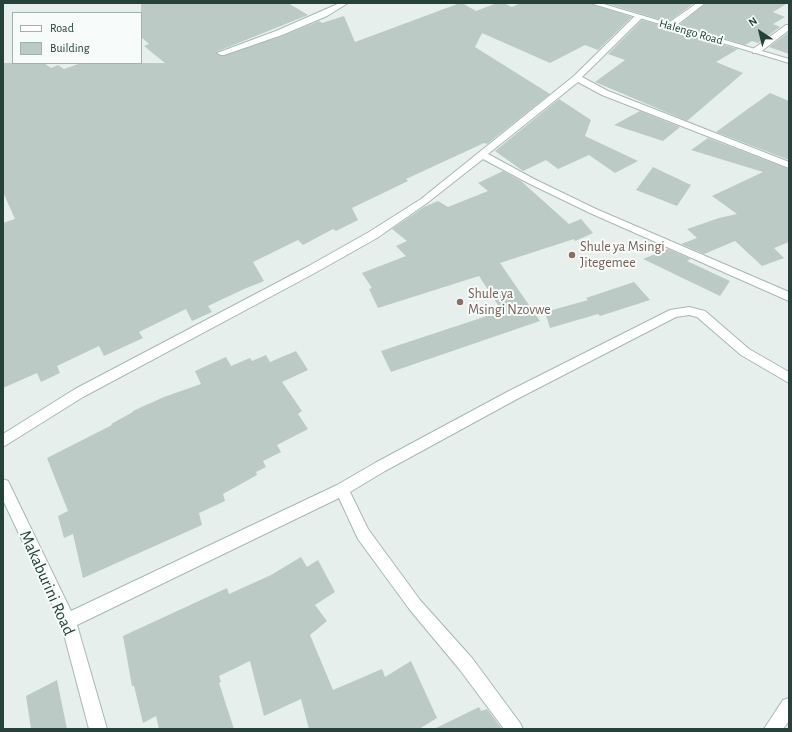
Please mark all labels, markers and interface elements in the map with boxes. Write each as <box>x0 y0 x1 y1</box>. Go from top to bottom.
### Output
legend <box>12 12 142 64</box>
north arrow <box>740 12 780 52</box>
text: N <box>747 15 759 28</box>
street label: Halengo Road <box>657 16 725 48</box>
text: Road <box>50 22 74 34</box>
text: Building <box>50 42 90 54</box>
place label: Shule ya Msingi Jitegemee <box>580 239 665 272</box>
marker: Shule ya Msingi Jitegemee <box>567 250 577 260</box>
place label: Shule ya Msingi Nzovwe <box>468 286 551 318</box>
marker: Shule ya Msingi Nzovwe <box>455 297 465 307</box>
street label: Makaburini Road <box>15 527 79 639</box>

